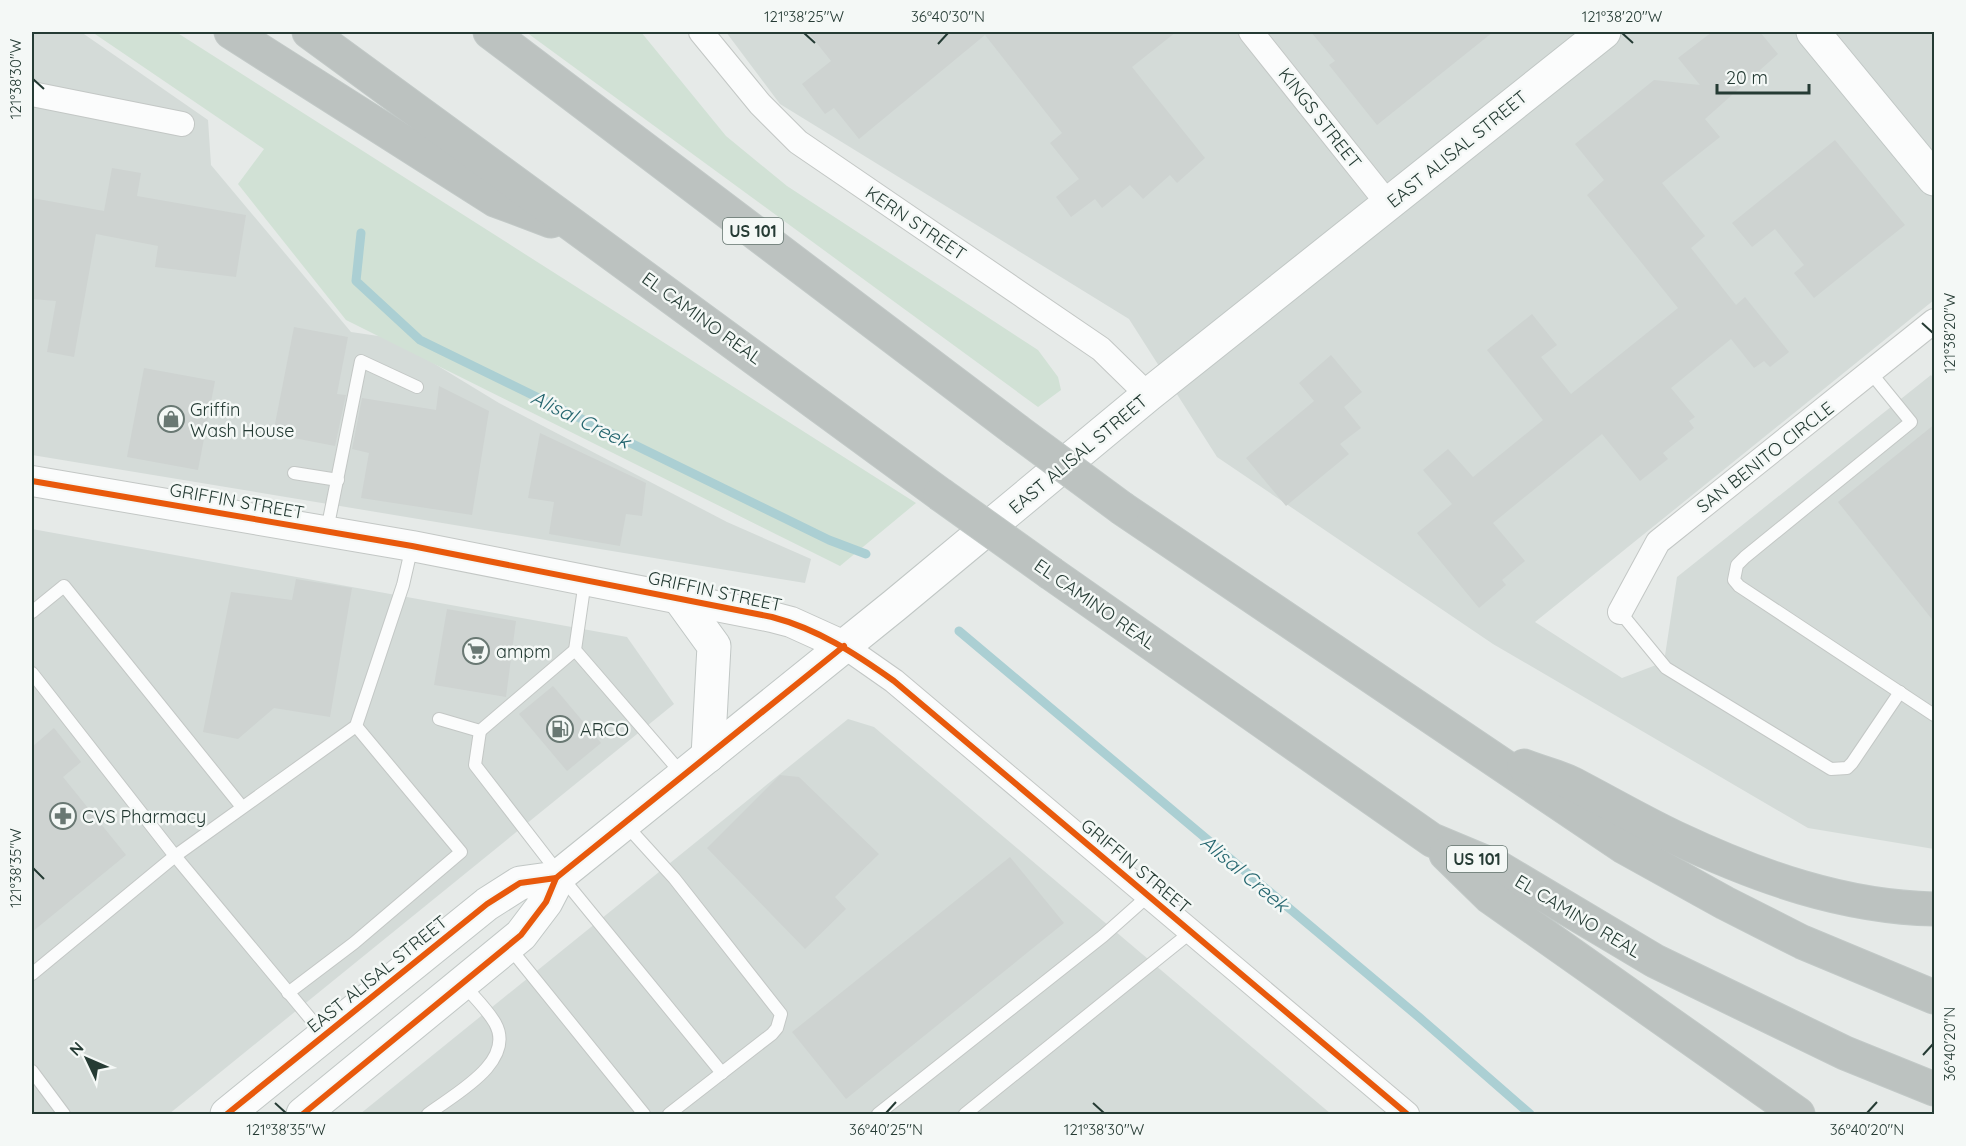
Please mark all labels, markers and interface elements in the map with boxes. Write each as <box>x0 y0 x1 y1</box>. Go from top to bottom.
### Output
text: 121°38'25"W <box>764 7 844 26</box>
text: 36°40'30"N <box>911 7 985 26</box>
text: 121°38'20"W <box>1582 7 1663 26</box>
text: 121°38'30"W <box>6 38 25 119</box>
scale bar <box>1717 57 1808 95</box>
street label: KINGS STREET <box>1273 63 1367 173</box>
text: 20 m <box>1726 66 1768 89</box>
street label: EAST ALISAL STREET <box>1382 85 1532 213</box>
street label: KERN STREET <box>861 181 971 265</box>
road number: US 101 <box>723 218 783 244</box>
street label: EL CAMINO REAL <box>637 267 767 370</box>
text: 121°38'20"W <box>1940 292 1959 373</box>
water label: Alisal Creek <box>527 384 637 455</box>
street label: EAST ALISAL STREET <box>1004 389 1152 519</box>
street label: SAN BENITO CIRCLE <box>1692 396 1838 518</box>
place label: Griffin Wash House <box>190 398 294 442</box>
shop icon: Griffin Wash House <box>156 404 186 434</box>
street label: GRIFFIN STREET <box>168 478 306 524</box>
street label: EL CAMINO REAL <box>1030 554 1160 655</box>
street label: GRIFFIN STREET <box>646 566 784 616</box>
supermarket icon: ampm <box>461 636 491 666</box>
place label: ampm <box>496 640 551 663</box>
fuel station icon: ARCO <box>545 714 575 744</box>
place label: ARCO <box>580 718 629 741</box>
pharmacy icon: CVS Pharmacy <box>48 801 78 831</box>
place label: CVS Pharmacy <box>82 805 206 828</box>
street label: GRIFFIN STREET <box>1076 813 1196 919</box>
text: 121°38'35"W <box>6 828 25 908</box>
water label: Alisal Creek <box>1196 829 1296 918</box>
road number: US 101 <box>1447 846 1507 872</box>
street label: EL CAMINO REAL <box>1511 869 1645 963</box>
street label: EAST ALISAL STREET <box>302 910 452 1038</box>
text: 36°40'20"N <box>1940 1007 1959 1081</box>
north arrow <box>57 1029 117 1089</box>
text: N <box>65 1037 87 1060</box>
text: 121°38'35"W <box>246 1120 326 1139</box>
text: 36°40'25"N <box>849 1120 923 1139</box>
text: 121°38'30"W <box>1064 1120 1145 1139</box>
text: 36°40'20"N <box>1830 1120 1904 1139</box>

